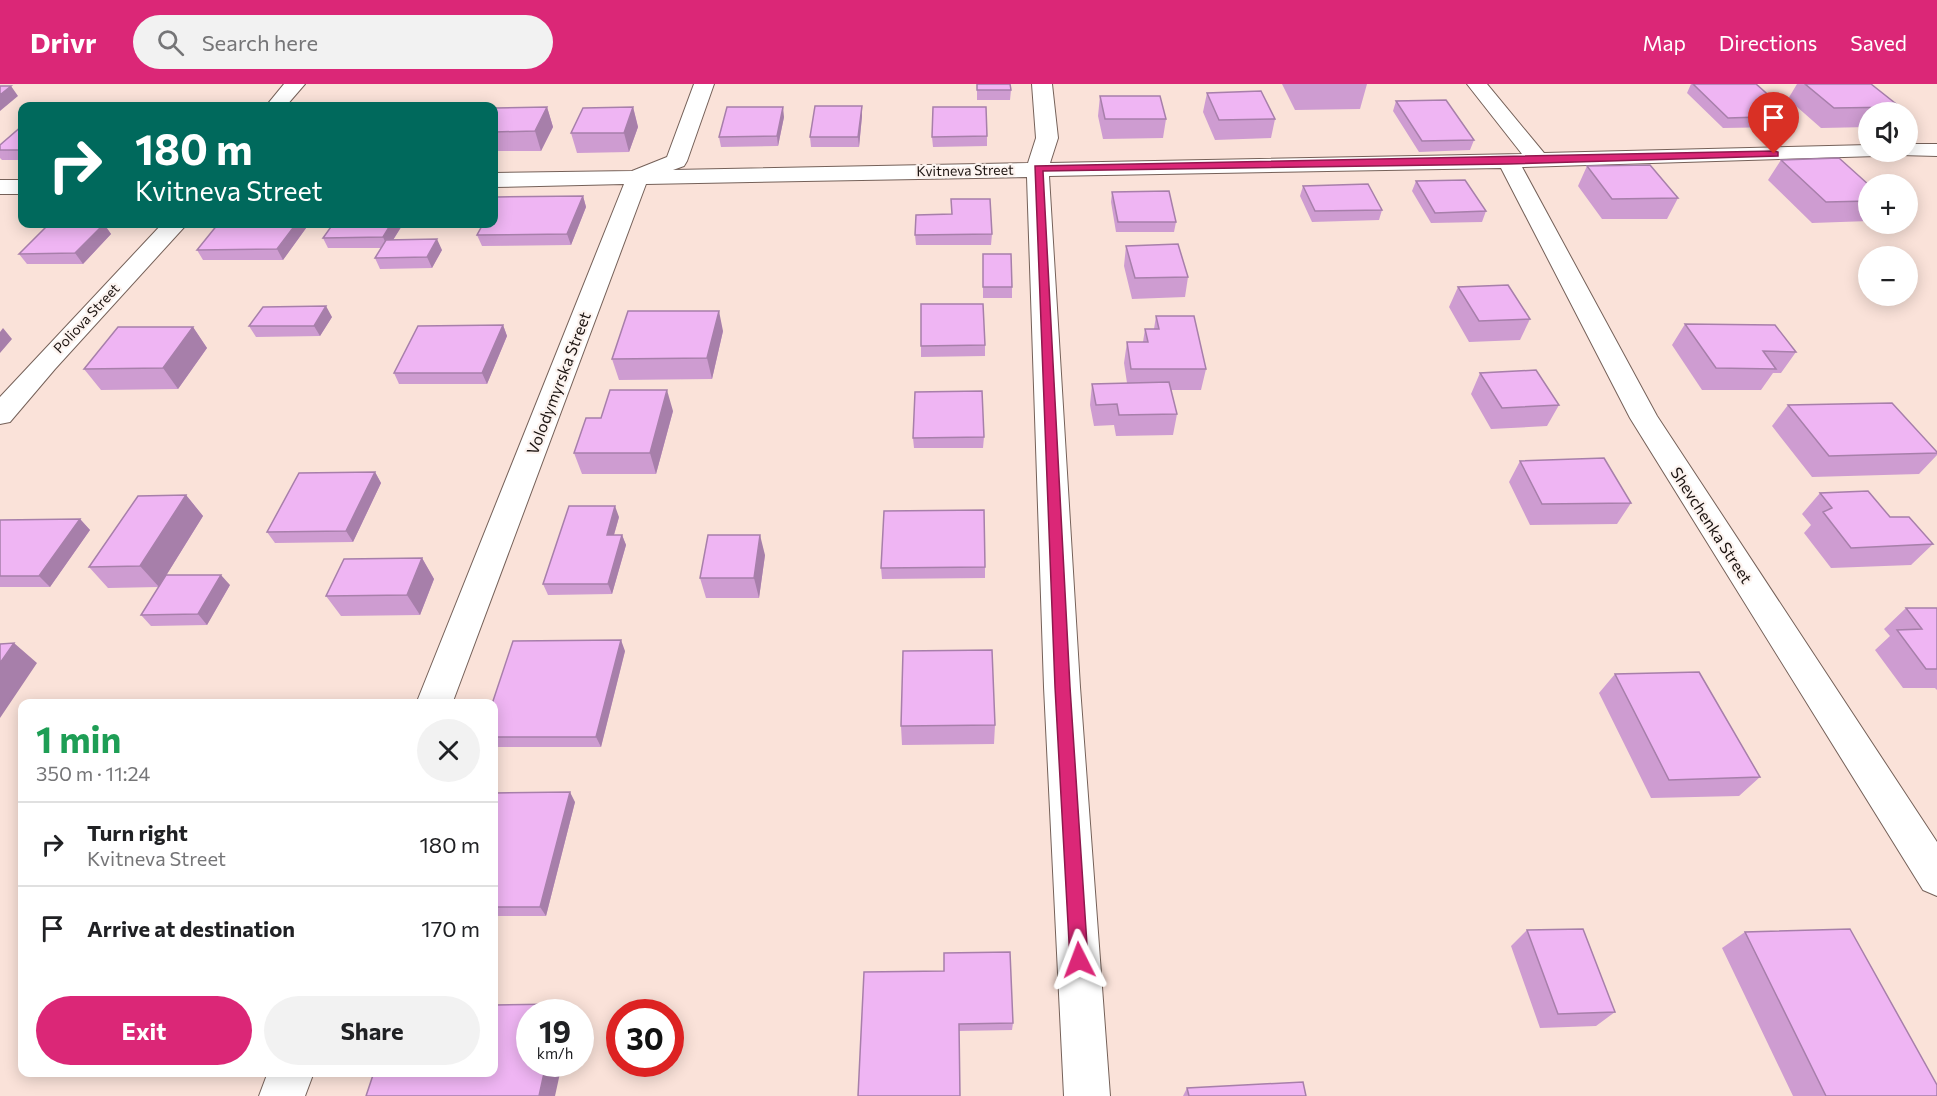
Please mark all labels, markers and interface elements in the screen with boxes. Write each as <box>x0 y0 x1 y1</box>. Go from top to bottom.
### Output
search box <box>133 15 553 69</box>
text: Drivr <box>30 25 97 59</box>
icon: search <box>154 26 187 59</box>
text: Search here <box>202 29 318 56</box>
text: Map <box>1643 30 1686 55</box>
text: Directions <box>1719 30 1817 55</box>
text: Saved <box>1850 30 1907 55</box>
pin <box>1748 92 1799 154</box>
icon: arrive <box>1757 101 1790 134</box>
map controls <box>1858 102 1918 306</box>
button: sound <box>1858 102 1918 162</box>
text: 180 m <box>135 122 253 174</box>
icon: right <box>36 126 114 204</box>
street label: Kvitneva Street <box>916 161 1014 179</box>
text: Kvitneva Street <box>135 174 323 207</box>
button: + <box>1858 174 1918 234</box>
button: − <box>1858 246 1918 306</box>
street label: Poliova Street <box>50 280 123 356</box>
street label: Volodymyrska Street <box>522 309 594 457</box>
street label: Shevchenka Street <box>1667 463 1757 587</box>
text: 1 min <box>36 716 121 760</box>
button: close <box>417 719 480 782</box>
text: 350 m · 11:24 <box>36 761 150 785</box>
text: Turn right <box>87 819 188 846</box>
icon: right <box>36 828 69 861</box>
text: 180 m <box>419 831 480 858</box>
text: Kvitneva Street <box>87 846 226 870</box>
icon: arrive <box>36 912 69 945</box>
text: Arrive at destination <box>87 915 295 942</box>
text: 170 m <box>421 915 480 942</box>
position arrow <box>1047 928 1111 992</box>
button: Exit <box>36 996 252 1065</box>
button: Share <box>264 996 480 1065</box>
speed limit sign: 30 <box>606 999 684 1077</box>
text: 19 <box>539 1012 571 1049</box>
text: km/h <box>537 1044 573 1062</box>

